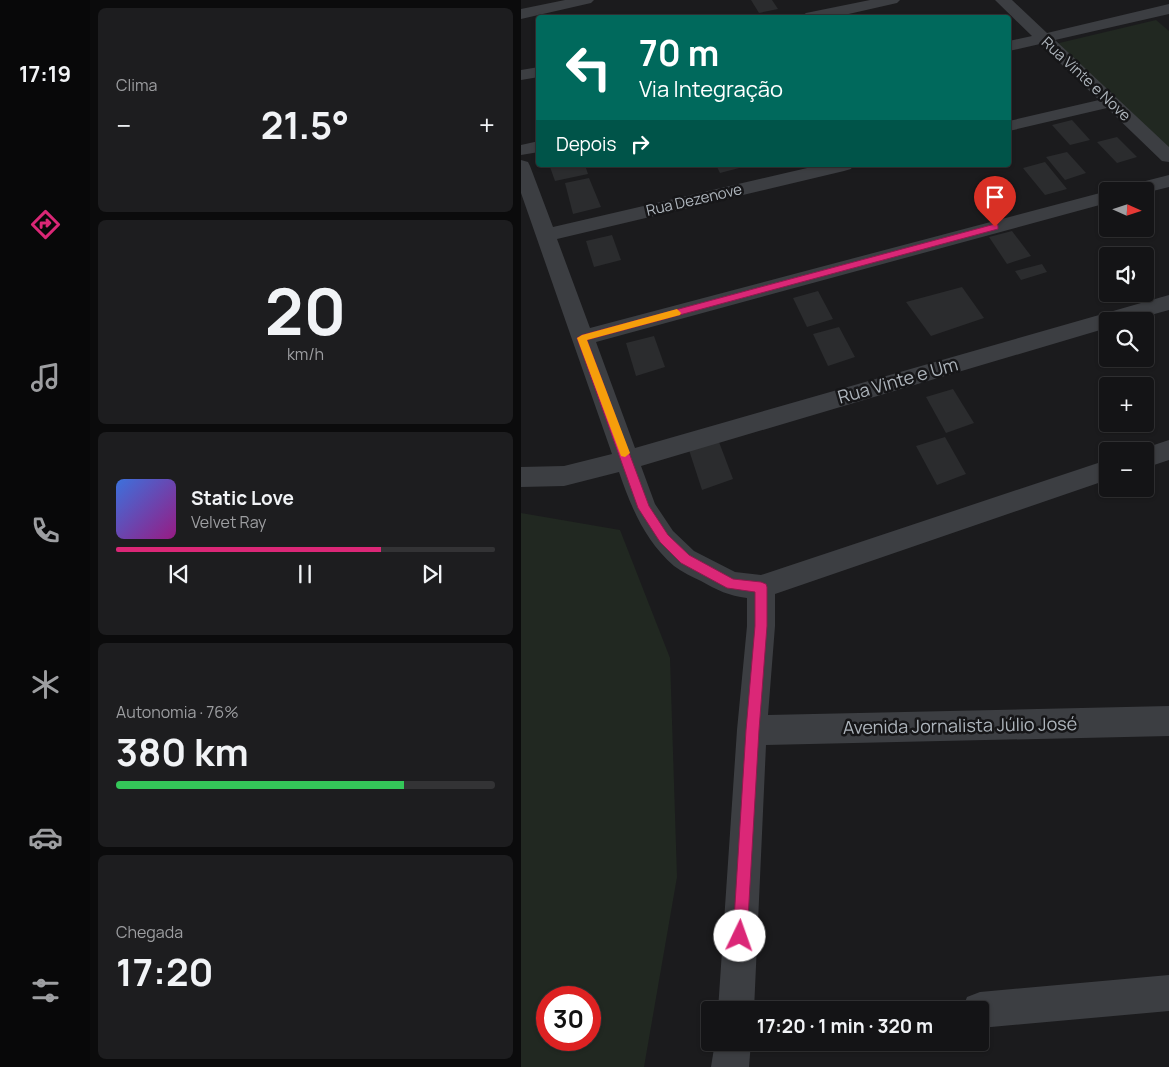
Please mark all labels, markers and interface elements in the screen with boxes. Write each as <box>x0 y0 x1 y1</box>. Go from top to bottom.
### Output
text: 70 m <box>639 29 719 77</box>
street label: Rua Vinte e Nove <box>1037 32 1136 126</box>
icon: left <box>556 35 621 100</box>
text: 17:19 <box>19 59 71 89</box>
text: Clima <box>116 74 157 96</box>
text: Via Integração <box>639 74 783 104</box>
text: 21.5° <box>261 98 349 150</box>
text: − <box>116 106 131 144</box>
text: + <box>479 106 495 144</box>
icon: right <box>626 130 654 158</box>
text: Depois <box>556 131 616 157</box>
pin <box>974 176 1016 227</box>
street label: Rua Dezenove <box>644 178 744 221</box>
north arrow <box>1099 182 1153 238</box>
map controls <box>1099 182 1154 497</box>
icon: arrive <box>981 183 1009 211</box>
icon: directions <box>28 207 63 242</box>
button: sound <box>1099 247 1154 302</box>
text: 20 <box>265 266 346 355</box>
button: search <box>1099 312 1154 367</box>
text: km/h <box>287 343 324 365</box>
street label: Rua Vinte e Um <box>835 351 961 409</box>
icon: music <box>28 360 63 395</box>
button: + <box>1099 377 1154 432</box>
button: − <box>1099 442 1154 497</box>
text: Static Love <box>191 485 294 511</box>
text: Velvet Ray <box>191 511 267 533</box>
icon: phone <box>28 513 63 548</box>
icon: previous <box>165 560 193 588</box>
icon: pause <box>291 560 319 588</box>
icon: next <box>418 560 446 588</box>
icon: climate <box>28 667 63 702</box>
text: Autonomia · 76% <box>116 701 239 723</box>
street label: Avenida Jornalista Júlio José <box>843 711 1077 739</box>
text: 380 km <box>116 725 249 777</box>
icon: car <box>28 820 63 855</box>
position arrow <box>713 909 765 961</box>
text: Chegada <box>116 921 183 943</box>
text: 17:20 <box>116 945 214 997</box>
icon: filters <box>28 973 63 1008</box>
speed limit sign: 30 <box>536 986 601 1051</box>
text: 17:20 · 1 min · 320 m <box>757 1013 933 1039</box>

